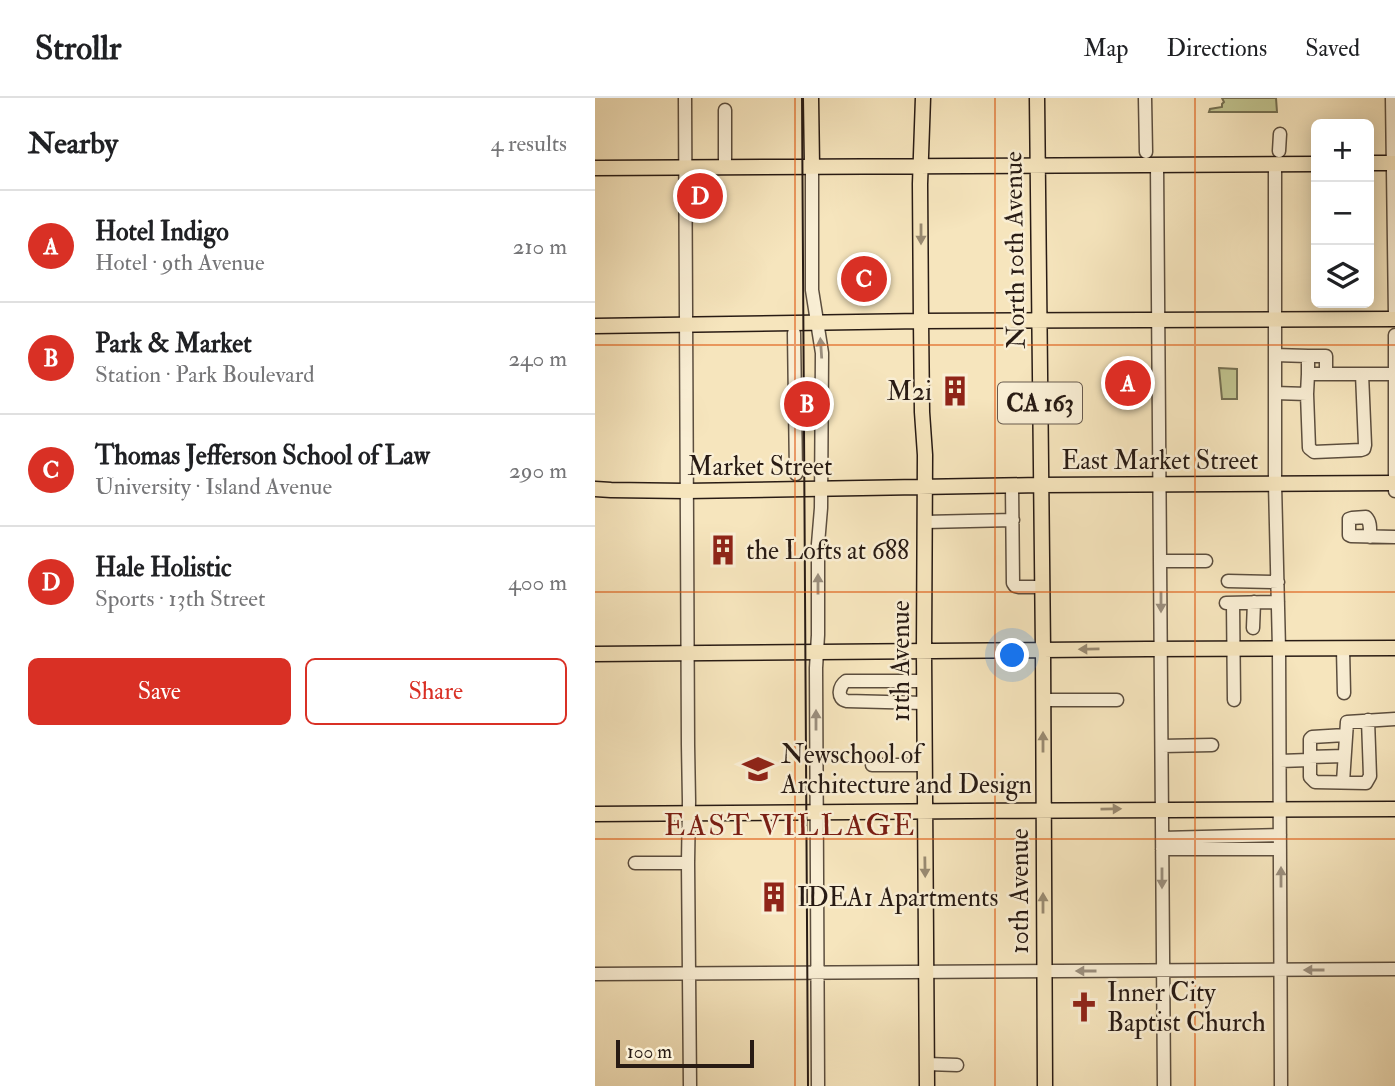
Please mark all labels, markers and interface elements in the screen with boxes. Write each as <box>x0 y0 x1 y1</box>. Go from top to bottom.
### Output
text: Strollr <box>35 28 121 69</box>
text: Map <box>1083 33 1128 64</box>
text: Directions <box>1166 33 1267 64</box>
text: Saved <box>1305 33 1360 64</box>
map controls <box>1311 119 1374 308</box>
button: + <box>1311 119 1374 182</box>
text: Nearby <box>28 125 118 162</box>
text: 4 results <box>491 129 567 158</box>
street label: North 10th Avenue <box>997 151 1033 349</box>
pin: D <box>677 170 723 222</box>
button: − <box>1311 182 1374 245</box>
text: Hotel Indigo <box>95 216 229 248</box>
one-way arrow <box>915 224 927 246</box>
text: A <box>44 232 58 261</box>
text: 210 m <box>513 232 567 261</box>
button: layers <box>1311 245 1374 308</box>
text: Hotel · 9th Avenue <box>95 248 265 277</box>
pin: C <box>841 253 887 305</box>
text: Park & Market <box>95 328 252 360</box>
one-way arrow <box>815 337 826 359</box>
text: B <box>43 344 59 373</box>
text: 240 m <box>508 344 567 373</box>
pin: A <box>1105 357 1151 409</box>
text: Station · Park Boulevard <box>95 360 314 389</box>
building icon: M2i <box>938 374 972 408</box>
place label: M2i <box>887 376 932 408</box>
pin: B <box>784 378 830 430</box>
road number: CA 163 <box>998 382 1082 424</box>
text: Thomas Jefferson School of Law <box>95 440 430 472</box>
street label: East Market Street <box>1062 445 1259 477</box>
street label: Market Street <box>688 451 832 483</box>
text: C <box>43 456 59 485</box>
text: 290 m <box>509 456 567 485</box>
text: University · Island Avenue <box>95 472 332 501</box>
building icon: the Lofts at 688 <box>706 533 740 567</box>
place label: the Lofts at 688 <box>746 535 909 567</box>
text: Hale Holistic <box>95 552 231 584</box>
text: D <box>42 568 60 597</box>
text: 400 m <box>508 568 567 597</box>
one-way arrow <box>812 573 824 595</box>
text: Sports · 13th Street <box>95 584 265 613</box>
one-way arrow <box>1155 591 1167 613</box>
street label: 11th Avenue <box>885 600 917 722</box>
your location <box>995 638 1029 672</box>
one-way arrow <box>1077 644 1099 655</box>
button: Save <box>28 658 291 725</box>
button: Share <box>305 658 567 725</box>
one-way arrow <box>810 709 822 731</box>
one-way arrow <box>1037 731 1049 753</box>
place label: Newschool of Architecture and Design <box>780 739 1032 801</box>
school or university icon: Newschool of Architecture and Design <box>741 752 775 786</box>
one-way arrow <box>1100 803 1122 815</box>
district label: EAST VILLAGE <box>664 807 916 844</box>
street label: 10th Avenue <box>1004 828 1036 954</box>
one-way arrow <box>919 856 931 878</box>
one-way arrow <box>1275 866 1286 888</box>
one-way arrow <box>1156 867 1168 889</box>
building icon: IDEA1 Apartments <box>757 880 791 914</box>
place label: IDEA1 Apartments <box>797 882 998 915</box>
one-way arrow <box>1037 892 1049 914</box>
one-way arrow <box>1302 964 1324 976</box>
one-way arrow <box>1075 965 1097 977</box>
place label: Inner City Baptist Church <box>1107 977 1266 1040</box>
church icon: Inner City Baptist Church <box>1067 990 1101 1024</box>
scale bar <box>616 1037 754 1069</box>
text: 100 m <box>627 1040 672 1064</box>

